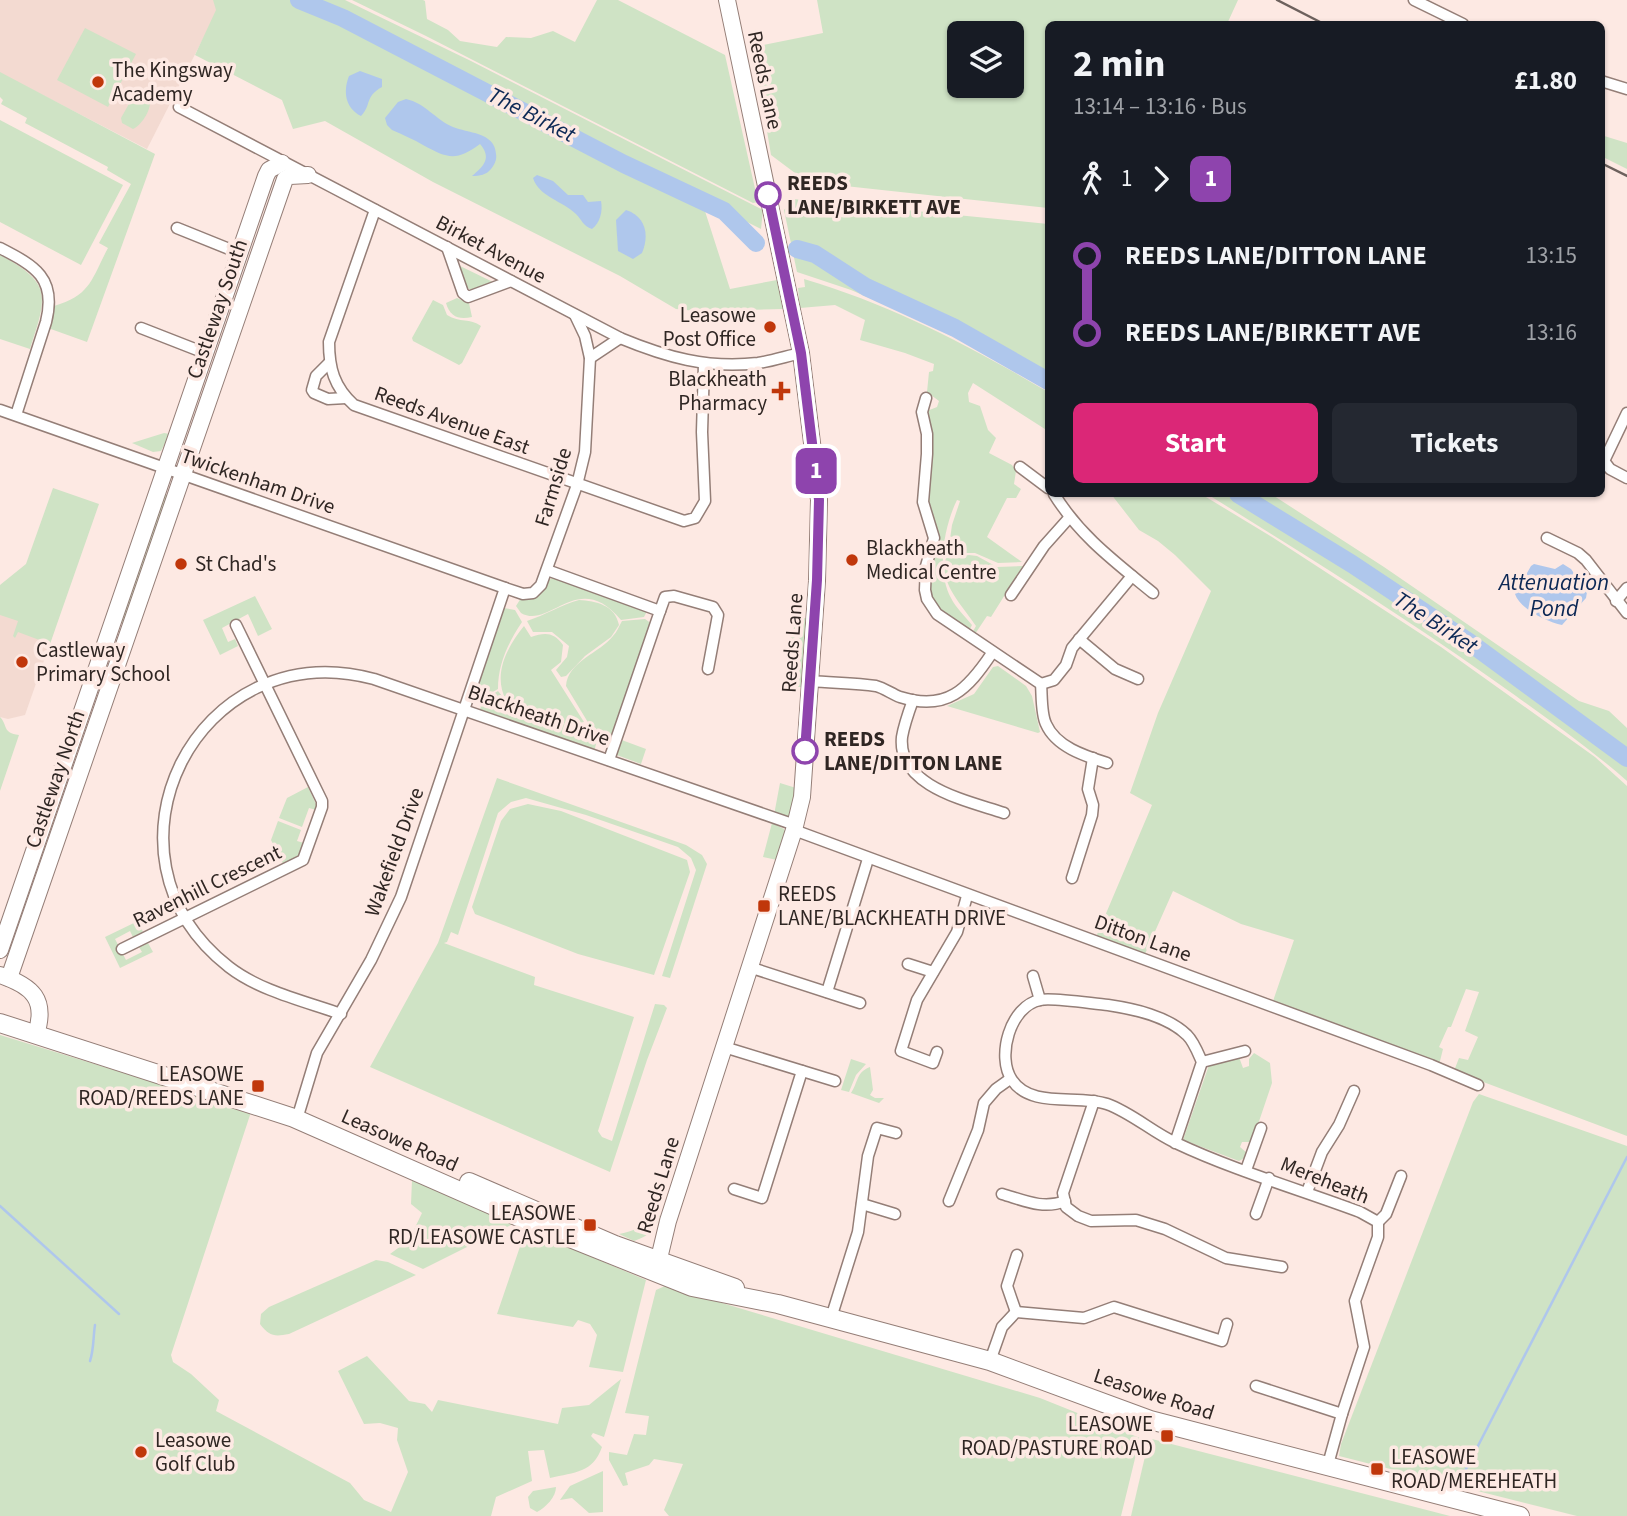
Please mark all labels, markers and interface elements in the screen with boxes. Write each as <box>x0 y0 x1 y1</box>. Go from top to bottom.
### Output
map controls <box>947 21 1024 98</box>
button: layers <box>947 21 1024 98</box>
street label: Reeds Lane <box>740 28 790 132</box>
text: 2 min <box>1073 37 1165 91</box>
place label: The Kingsway Academy <box>112 55 233 109</box>
text: £1.80 <box>1514 62 1577 99</box>
marker: The Kingsway Academy <box>90 74 106 90</box>
water label: The Birket <box>482 78 582 151</box>
text: 13:14 – 13:16 · Bus <box>1073 90 1247 123</box>
icon: walk <box>1073 160 1111 198</box>
icon: forward <box>1142 160 1180 198</box>
text: 1 <box>1204 161 1217 196</box>
text: 1 <box>1121 162 1132 195</box>
place label: REEDS LANE/BIRKETT AVE <box>787 168 961 222</box>
marker: REEDS LANE/BIRKETT AVE <box>755 182 781 208</box>
street label: Birket Avenue <box>431 207 551 291</box>
street label: Castleway South <box>179 235 255 383</box>
text: REEDS LANE/DITTON LANE <box>1125 237 1427 274</box>
text: 13:15 <box>1526 239 1577 272</box>
place label: Leasowe Post Office <box>663 300 756 354</box>
text: REEDS LANE/BIRKETT AVE <box>1125 314 1421 351</box>
text: 13:16 <box>1526 316 1577 349</box>
marker: Leasowe Post Office <box>762 319 778 335</box>
place label: Blackheath Pharmacy <box>668 364 767 418</box>
street label: Reeds Avenue East <box>370 378 534 462</box>
marker: Blackheath Pharmacy <box>773 383 789 399</box>
button: Start <box>1073 403 1318 483</box>
button: Tickets <box>1332 403 1577 483</box>
street label: Twickenham Drive <box>177 441 339 521</box>
street label: Farmside <box>527 444 579 530</box>
line badge: 1 <box>793 448 839 494</box>
text: 1 <box>810 453 822 488</box>
place label: Blackheath Medical Centre <box>866 533 997 587</box>
place label: St Chad's <box>195 549 276 579</box>
marker: Blackheath Medical Centre <box>844 552 860 568</box>
marker: St Chad's <box>173 556 189 572</box>
water label: Attenuation Pond <box>1497 566 1609 625</box>
water label: The Birket <box>1387 583 1485 662</box>
street label: Reeds Lane <box>774 592 810 694</box>
place label: Castleway Primary School <box>36 635 171 689</box>
marker: Castleway Primary School <box>14 654 30 670</box>
street label: Blackheath Drive <box>464 677 614 753</box>
street label: Castleway North <box>17 706 93 852</box>
place label: REEDS LANE/DITTON LANE <box>824 724 1003 778</box>
marker: REEDS LANE/DITTON LANE <box>792 738 818 764</box>
street label: Wakefield Drive <box>357 783 431 921</box>
street label: Ravenhill Crescent <box>128 837 286 935</box>
place label: REEDS LANE/BLACKHEATH DRIVE <box>778 879 1006 933</box>
marker: REEDS LANE/BLACKHEATH DRIVE <box>756 898 772 914</box>
street label: Ditton Lane <box>1090 907 1196 969</box>
place label: LEASOWE ROAD/REEDS LANE <box>78 1059 244 1113</box>
marker: LEASOWE ROAD/REEDS LANE <box>250 1078 266 1094</box>
street label: Leasowe Road <box>337 1101 463 1179</box>
street label: Reeds Lane <box>629 1133 687 1237</box>
street label: Mereheath <box>1276 1149 1374 1211</box>
place label: LEASOWE RD/LEASOWE CASTLE <box>388 1198 576 1252</box>
marker: LEASOWE RD/LEASOWE CASTLE <box>582 1217 598 1233</box>
street label: Leasowe Road <box>1090 1360 1218 1428</box>
place label: LEASOWE ROAD/PASTURE ROAD <box>961 1409 1153 1463</box>
place label: Leasowe Golf Club <box>155 1425 235 1479</box>
marker: LEASOWE ROAD/PASTURE ROAD <box>1159 1428 1175 1444</box>
place label: LEASOWE ROAD/MEREHEATH <box>1391 1442 1557 1496</box>
marker: Leasowe Golf Club <box>133 1444 149 1460</box>
marker: LEASOWE ROAD/MEREHEATH <box>1369 1461 1385 1477</box>

